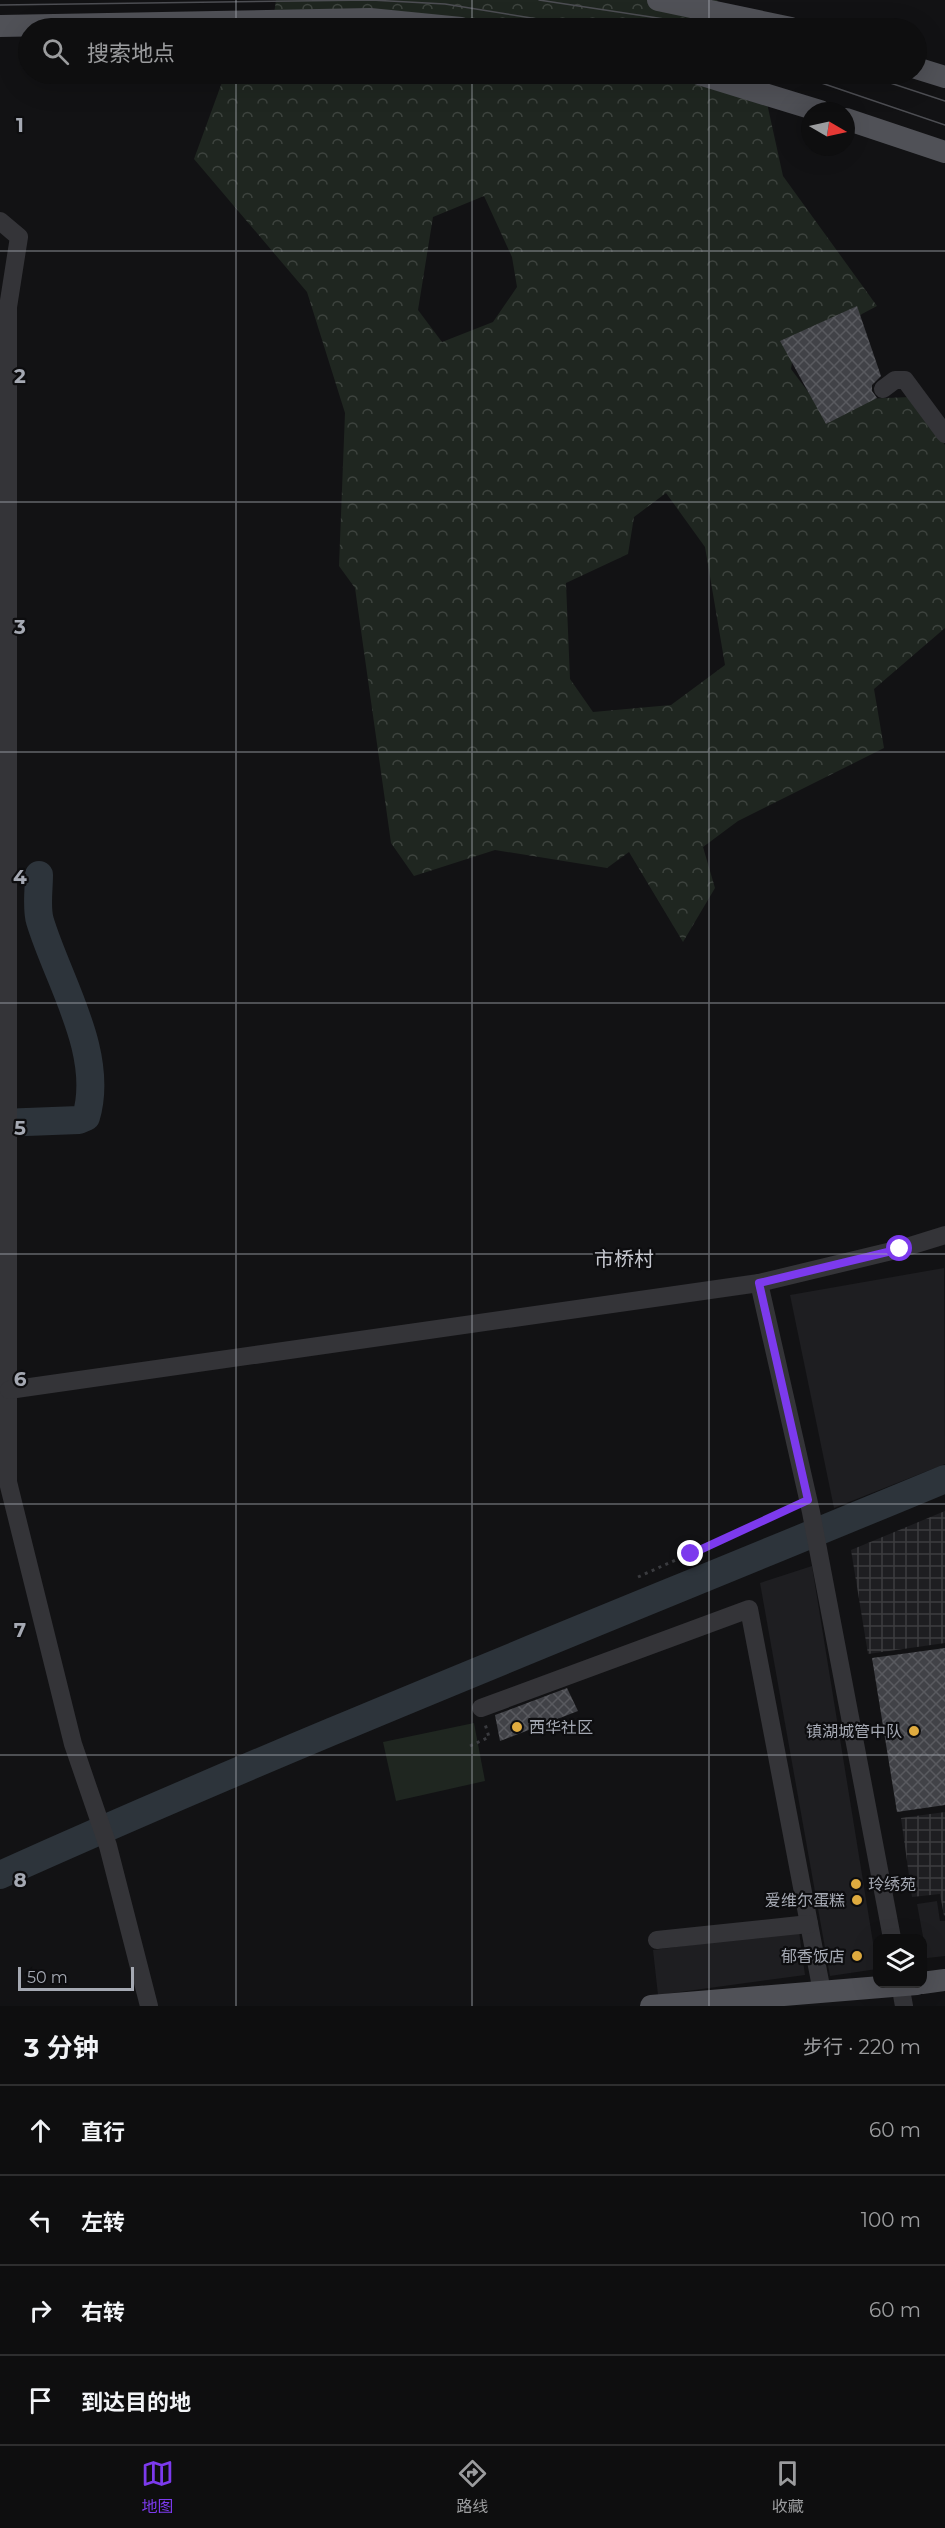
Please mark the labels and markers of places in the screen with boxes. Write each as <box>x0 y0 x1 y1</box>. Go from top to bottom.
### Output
place label: 西华社区 <box>529 1718 593 1737</box>
marker: 西华社区 <box>510 1720 524 1734</box>
place label: 镇湖城管中队 <box>806 1722 902 1741</box>
marker: 镇湖城管中队 <box>907 1724 921 1738</box>
place label: 玲绣苑 <box>868 1875 916 1894</box>
marker: 玲绣苑 <box>849 1877 863 1891</box>
place label: 爱维尔蛋糕 <box>765 1891 845 1910</box>
marker: 爱维尔蛋糕 <box>850 1893 864 1907</box>
place label: 郁香饭店 <box>781 1947 845 1966</box>
marker: 郁香饭店 <box>850 1949 864 1963</box>

